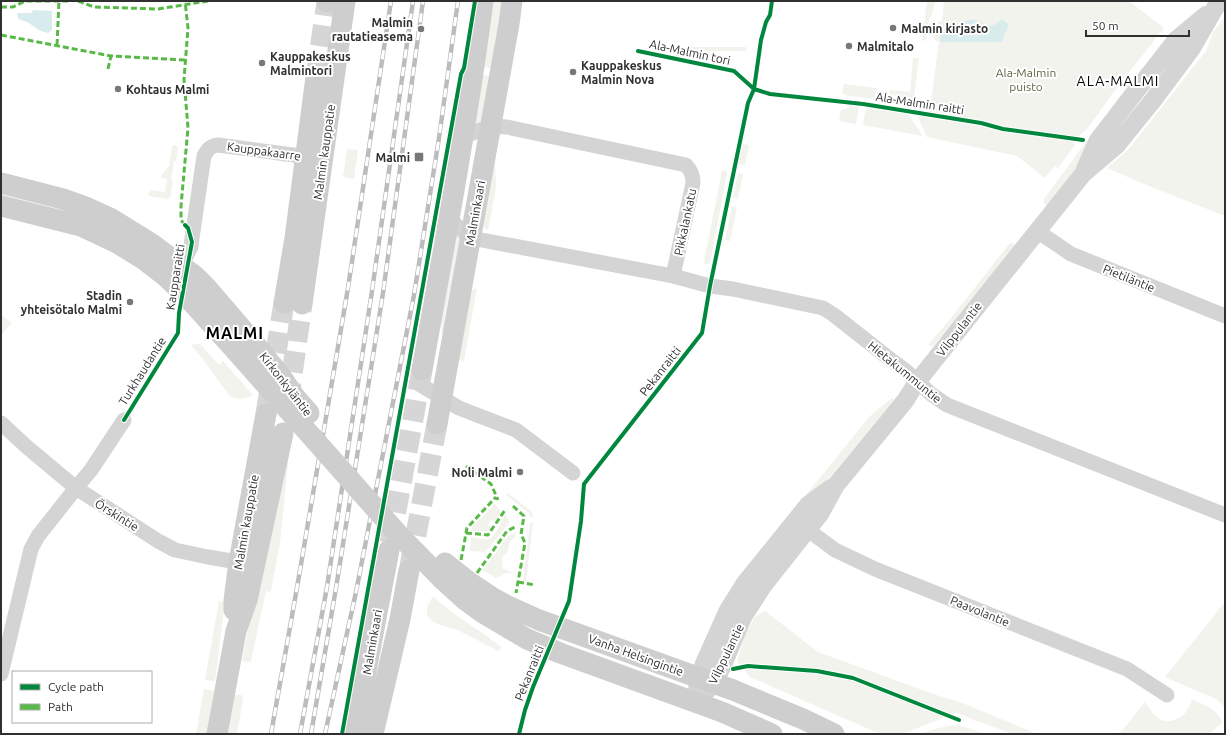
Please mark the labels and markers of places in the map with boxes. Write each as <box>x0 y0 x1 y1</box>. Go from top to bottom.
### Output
place label: Malmin rautatieasema <box>332 16 413 43</box>
place label: Malmin kirjasto <box>901 22 988 35</box>
marker: Malmin kirjasto <box>888 23 898 33</box>
marker: Malmin rautatieasema <box>416 24 426 34</box>
place label: Malmitalo <box>857 40 914 53</box>
marker: Malmitalo <box>844 41 854 51</box>
place label: Kauppakeskus Malmintori <box>270 50 351 77</box>
marker: Kauppakeskus Malmintori <box>257 58 267 68</box>
place label: Kauppakeskus Malmin Nova <box>581 59 662 86</box>
marker: Kauppakeskus Malmin Nova <box>568 67 578 77</box>
place label: Kohtaus Malmi <box>126 83 209 96</box>
marker: Kohtaus Malmi <box>113 84 123 94</box>
place label: Malmi <box>375 151 410 164</box>
marker: Malmi <box>413 151 425 163</box>
place label: Stadin yhteisötalo Malmi <box>21 289 122 316</box>
marker: Stadin yhteisötalo Malmi <box>125 297 135 307</box>
place label: Noli Malmi <box>451 466 512 479</box>
marker: Noli Malmi <box>515 467 525 477</box>

